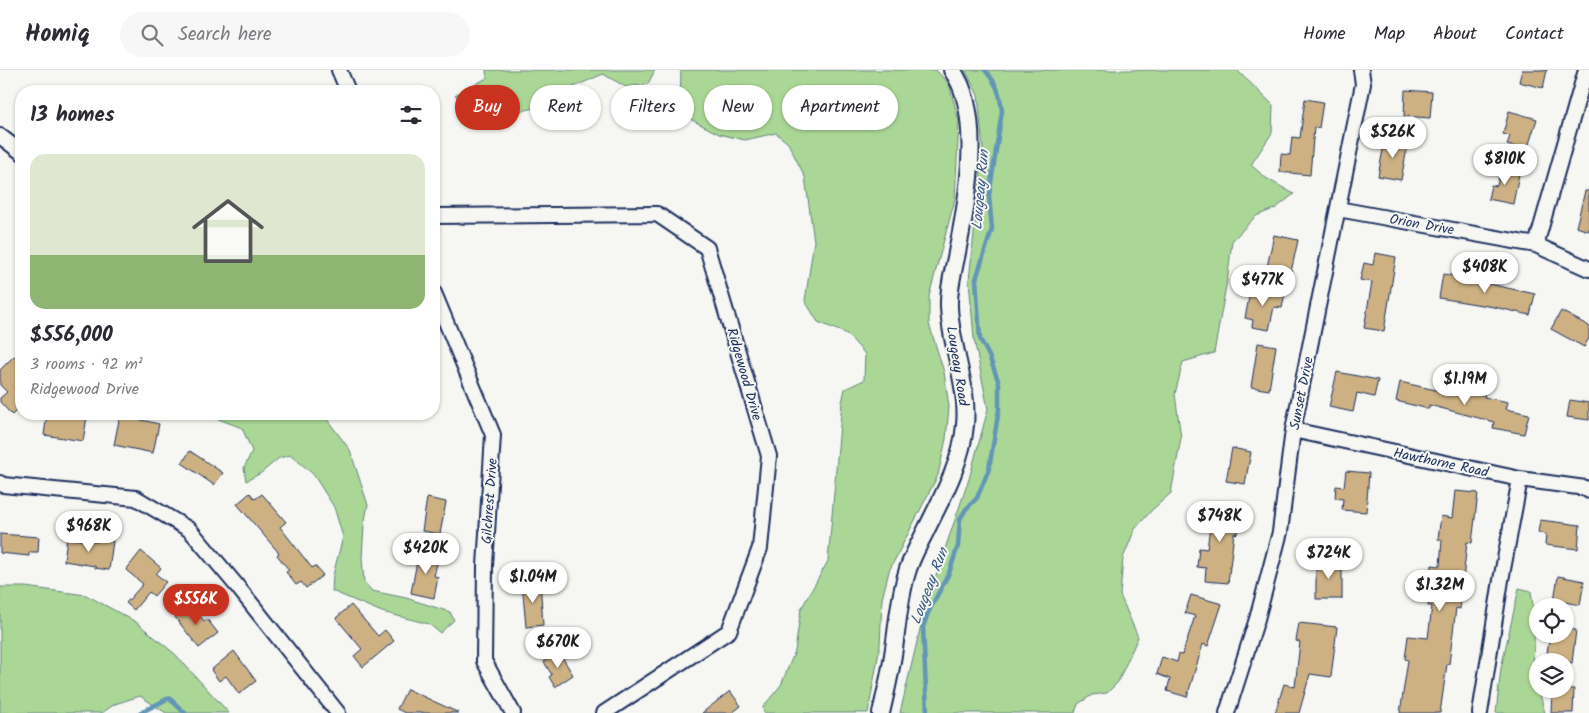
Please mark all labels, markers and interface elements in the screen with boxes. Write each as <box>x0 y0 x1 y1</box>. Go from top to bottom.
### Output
search box <box>120 12 470 57</box>
text: Homiq <box>25 15 90 54</box>
text: Search here <box>178 20 272 50</box>
text: Home <box>1303 20 1346 49</box>
text: Map <box>1374 20 1405 49</box>
text: About <box>1433 20 1477 49</box>
text: Contact <box>1505 20 1564 49</box>
icon: search <box>138 21 166 49</box>
chip: Buy <box>455 85 520 130</box>
chip: Rent <box>530 85 601 130</box>
chip: Filters <box>611 85 694 130</box>
chip: New <box>704 85 772 130</box>
chip: Apartment <box>782 85 898 130</box>
text: 13 homes <box>30 99 115 132</box>
icon: filters <box>397 101 425 129</box>
pin: $526K <box>1358 116 1428 159</box>
text: $526K <box>1370 120 1416 145</box>
pin: $810K <box>1470 144 1540 186</box>
text: $810K <box>1484 147 1526 172</box>
water label: Lougeay Run <box>966 148 997 231</box>
icon: home <box>183 186 273 276</box>
street label: Orion Drive <box>1388 208 1457 242</box>
pin: $408K <box>1450 252 1520 294</box>
text: $408K <box>1462 255 1508 280</box>
pin: $477K <box>1228 264 1298 307</box>
text: $477K <box>1242 268 1284 293</box>
text: $556,000 <box>30 319 113 352</box>
street label: Ridgewood Drive <box>720 325 768 424</box>
street label: Lougeay Road <box>940 325 974 409</box>
text: 3 rooms · 92 m² <box>30 352 143 377</box>
street label: Sunset Drive <box>1284 354 1320 432</box>
pin: $1.19M <box>1424 364 1506 406</box>
text: $1.19M <box>1443 367 1487 392</box>
text: Ridgewood Drive <box>30 377 139 402</box>
street label: Hawthorne Road <box>1391 442 1491 484</box>
street label: Gilchrest Drive <box>476 457 504 545</box>
pin: $748K <box>1185 500 1255 543</box>
text: $748K <box>1198 504 1242 529</box>
pin: $968K <box>54 510 124 553</box>
text: $968K <box>66 514 112 539</box>
pin: $420K <box>391 532 461 575</box>
text: $420K <box>403 536 449 561</box>
pin: $724K <box>1294 538 1364 580</box>
text: $724K <box>1307 541 1351 566</box>
water label: Lougeay Run <box>904 544 956 628</box>
pin: $1.04M <box>492 562 574 604</box>
text: $1.04M <box>509 565 557 590</box>
pin: $1.32M <box>1399 570 1481 612</box>
text: $1.32M <box>1416 573 1464 598</box>
pin: $556K <box>161 584 231 626</box>
text: $556K <box>174 587 218 612</box>
map controls <box>1529 598 1574 698</box>
button: locate <box>1529 598 1574 643</box>
pin: $670K <box>523 626 593 669</box>
text: $670K <box>536 630 580 655</box>
button: layers <box>1529 653 1574 698</box>

